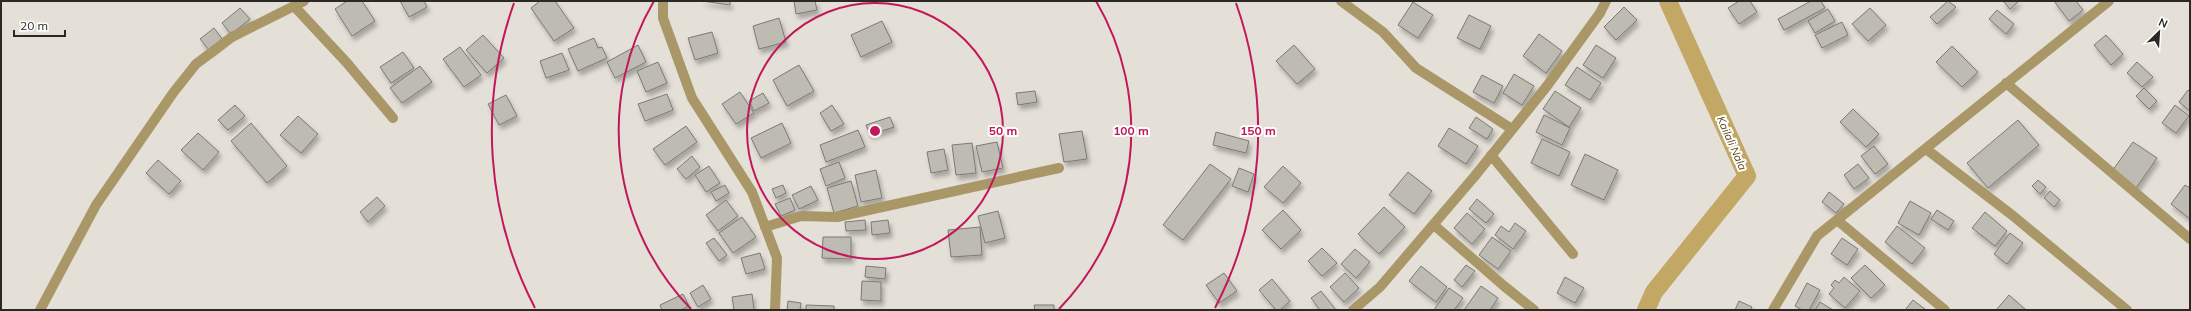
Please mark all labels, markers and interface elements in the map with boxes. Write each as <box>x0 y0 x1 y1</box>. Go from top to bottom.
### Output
scale bar <box>14 12 65 38</box>
north arrow <box>2139 12 2179 52</box>
text: N <box>2157 15 2170 31</box>
text: 20 m <box>20 18 48 33</box>
water label: Kailali Nala <box>1714 114 1750 172</box>
text: 50 m <box>989 123 1017 138</box>
text: 100 m <box>1113 123 1149 138</box>
text: 150 m <box>1240 123 1276 138</box>
centre of rings <box>868 124 882 138</box>

